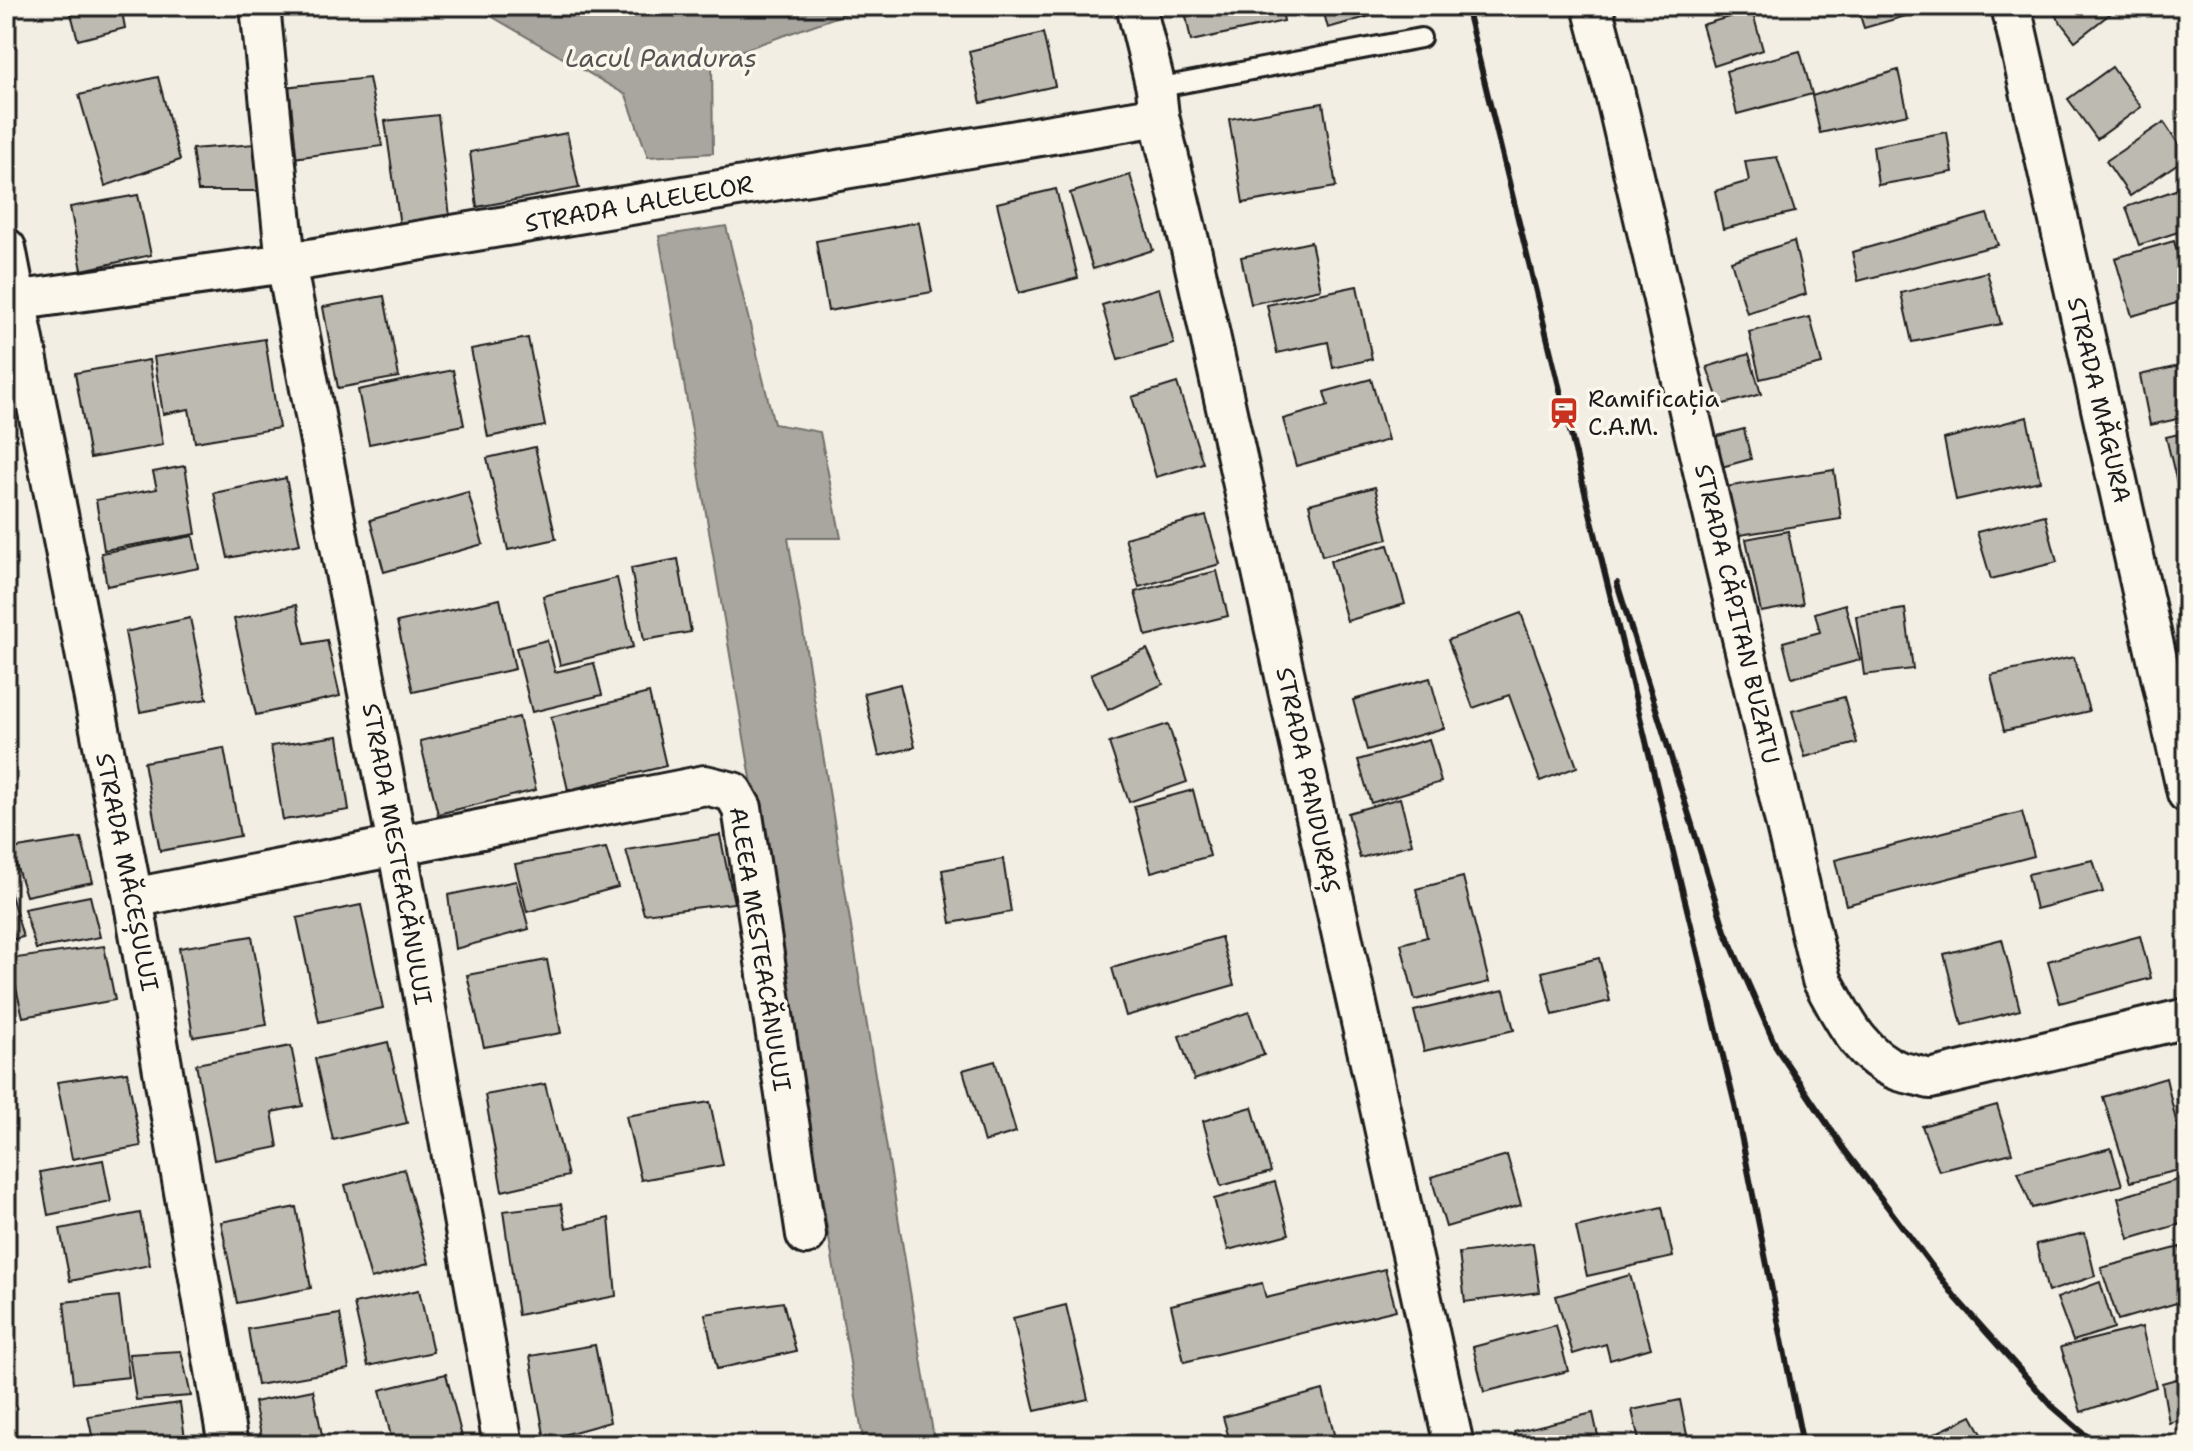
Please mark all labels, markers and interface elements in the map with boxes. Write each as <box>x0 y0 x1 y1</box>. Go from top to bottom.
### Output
water label: Lacul Panduraș <box>565 40 757 76</box>
street label: STRADA LALELELOR <box>522 168 756 240</box>
street label: STRADA MĂGURA <box>2060 294 2138 506</box>
place label: Ramificația C.A.M. <box>1588 383 1720 443</box>
station icon: Ramificația C.A.M. <box>1547 396 1581 430</box>
street label: STRADA CĂPITAN BUZATU <box>1687 461 1787 767</box>
street label: STRADA PANDURAȘ <box>1268 664 1348 896</box>
street label: STRADA MESTEACĂNULUI <box>355 701 439 1007</box>
street label: STRADA MĂCEȘULUI <box>88 750 166 994</box>
street label: ALEEA MESTEACĂNULUI <box>722 804 798 1094</box>

